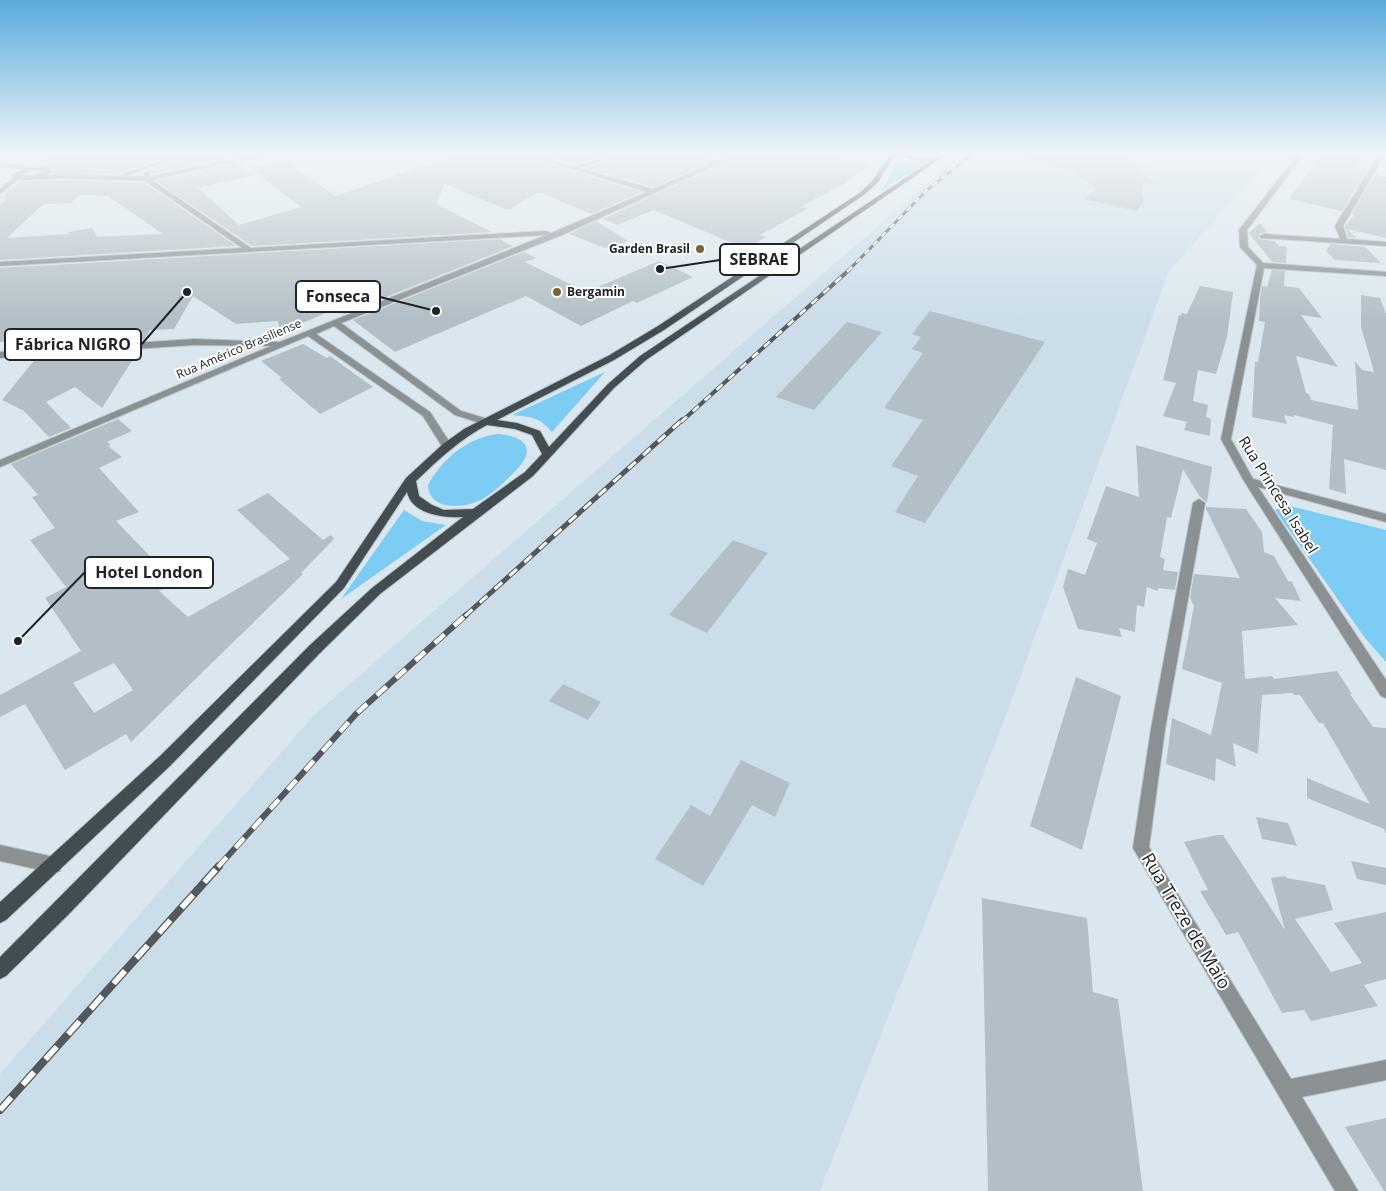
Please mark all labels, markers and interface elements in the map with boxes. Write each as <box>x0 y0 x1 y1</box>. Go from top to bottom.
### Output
place label: Garden Brasil <box>609 240 690 257</box>
marker: Garden Brasil <box>694 243 706 255</box>
callout: SEBRAE <box>720 244 799 275</box>
text: SEBRAE <box>729 248 789 270</box>
callout: Fonseca <box>296 281 380 312</box>
place label: Bergamin <box>567 283 625 300</box>
text: Fonseca <box>306 285 370 307</box>
marker: Bergamin <box>551 286 563 298</box>
street label: Rua Américo Brasiliense <box>173 314 304 383</box>
callout: Fábrica NIGRO <box>5 329 141 360</box>
text: Fábrica NIGRO <box>15 333 131 355</box>
street label: Rua Princesa Isabel <box>1235 432 1323 557</box>
callout: Hotel London <box>85 557 213 588</box>
text: Hotel London <box>95 561 203 583</box>
street label: Rua Treze de Maio <box>1137 848 1237 993</box>

